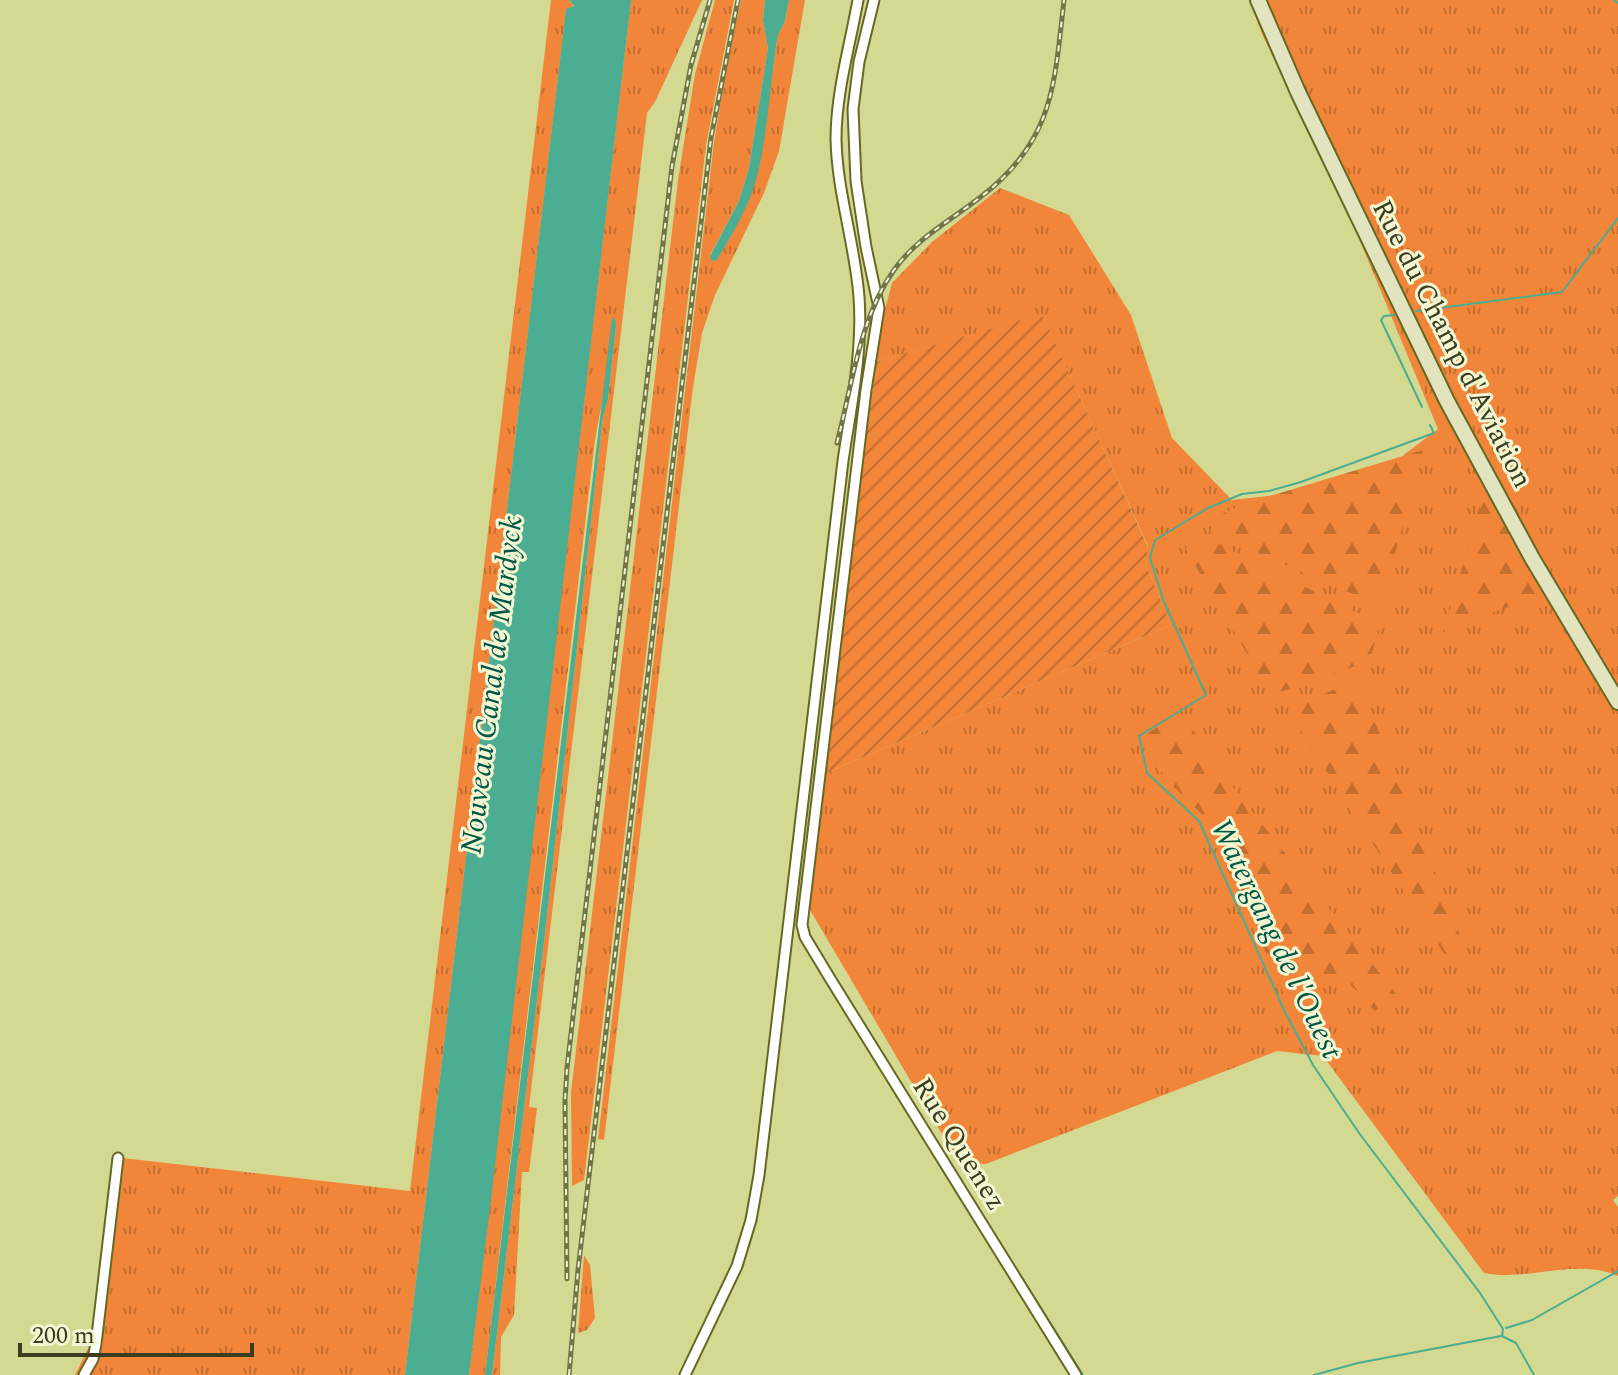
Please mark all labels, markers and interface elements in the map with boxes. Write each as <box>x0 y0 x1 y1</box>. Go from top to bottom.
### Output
street label: Rue du Champ d'Aviation <box>1360 192 1544 496</box>
water label: Nouveau Canal de Mardyck <box>448 513 536 857</box>
water label: Watergang de l'Ouest <box>1198 811 1354 1068</box>
street label: Rue Quenez <box>901 1069 1017 1219</box>
scale bar <box>20 1307 252 1357</box>
text: 200 m <box>32 1318 95 1354</box>

